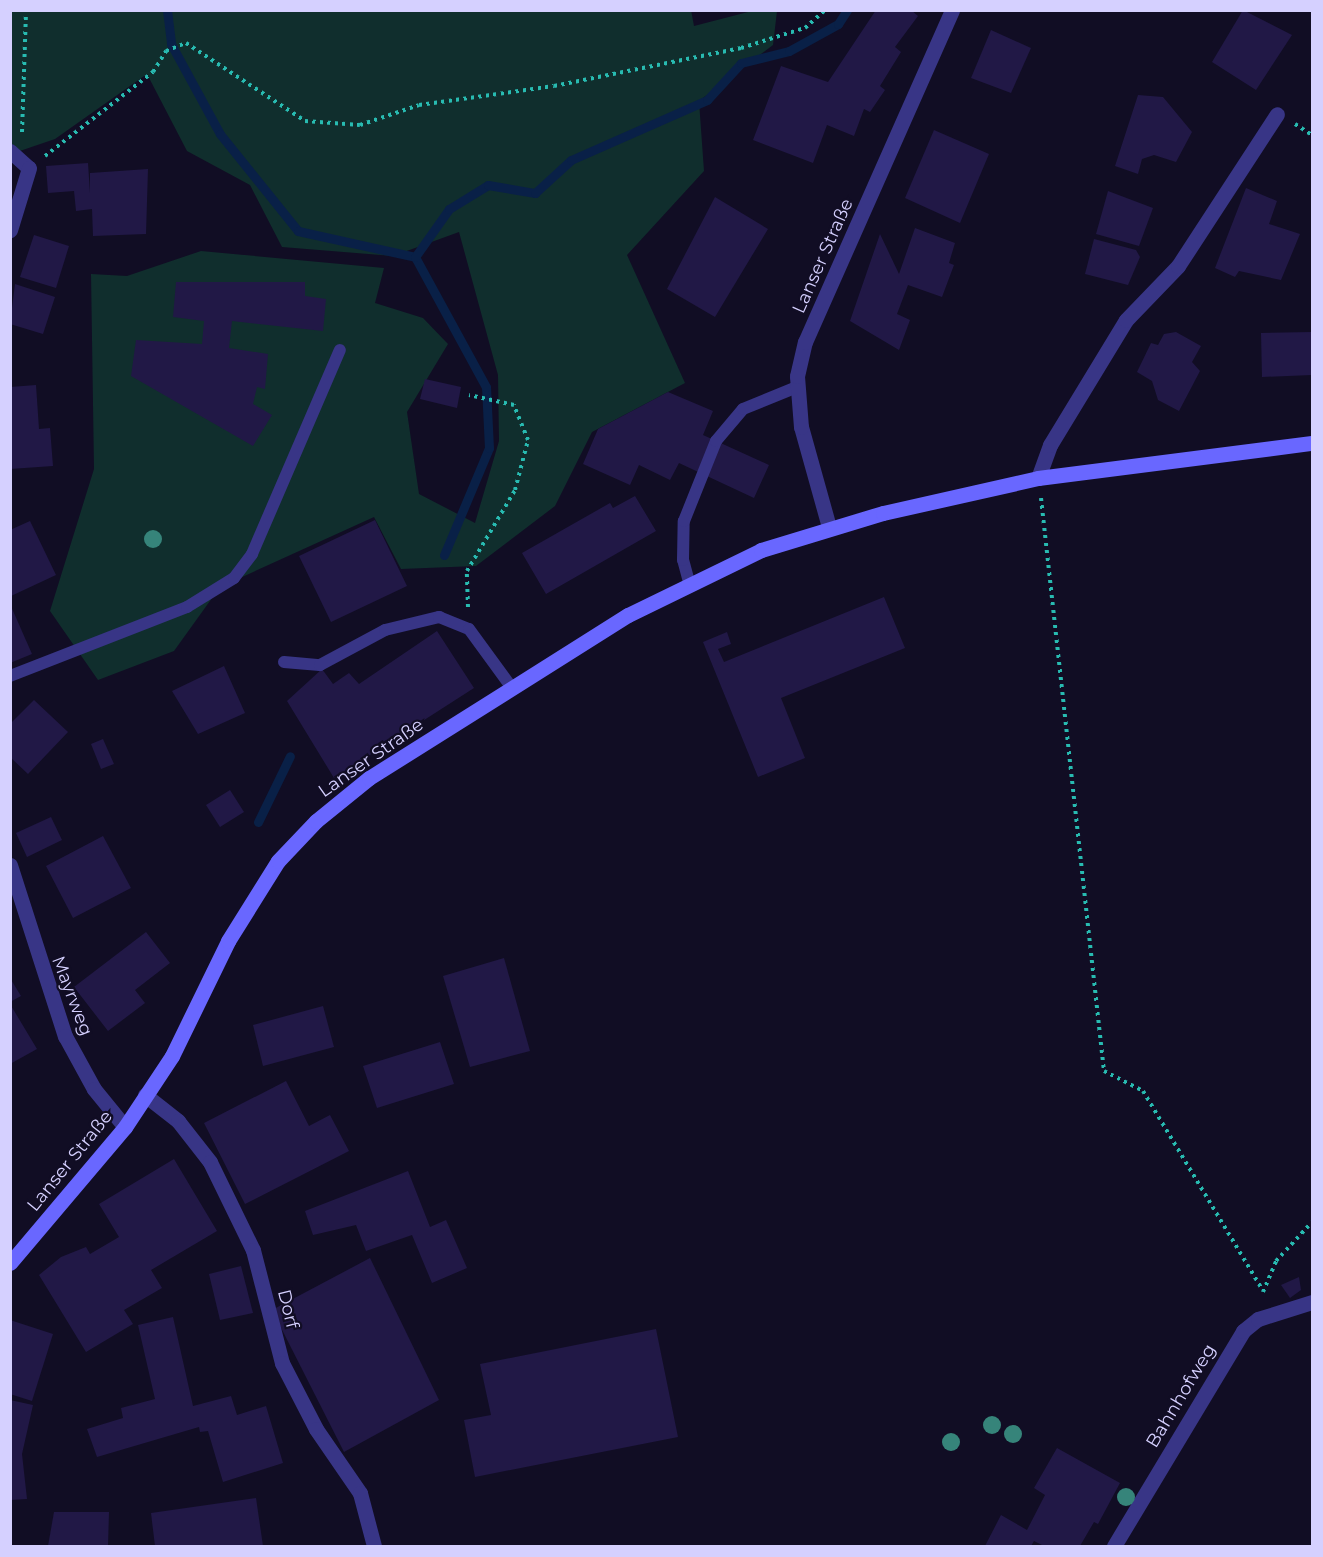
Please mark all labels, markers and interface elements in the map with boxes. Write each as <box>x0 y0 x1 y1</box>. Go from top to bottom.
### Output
street label: Lanser Straße <box>788 195 858 317</box>
street label: Lanser Straße <box>314 714 428 802</box>
street label: Mayrweg <box>47 953 97 1039</box>
street label: Lanser Straße <box>23 1106 117 1216</box>
street label: Dorf <box>273 1287 303 1331</box>
street label: Bahnhofweg <box>1142 1340 1220 1452</box>

